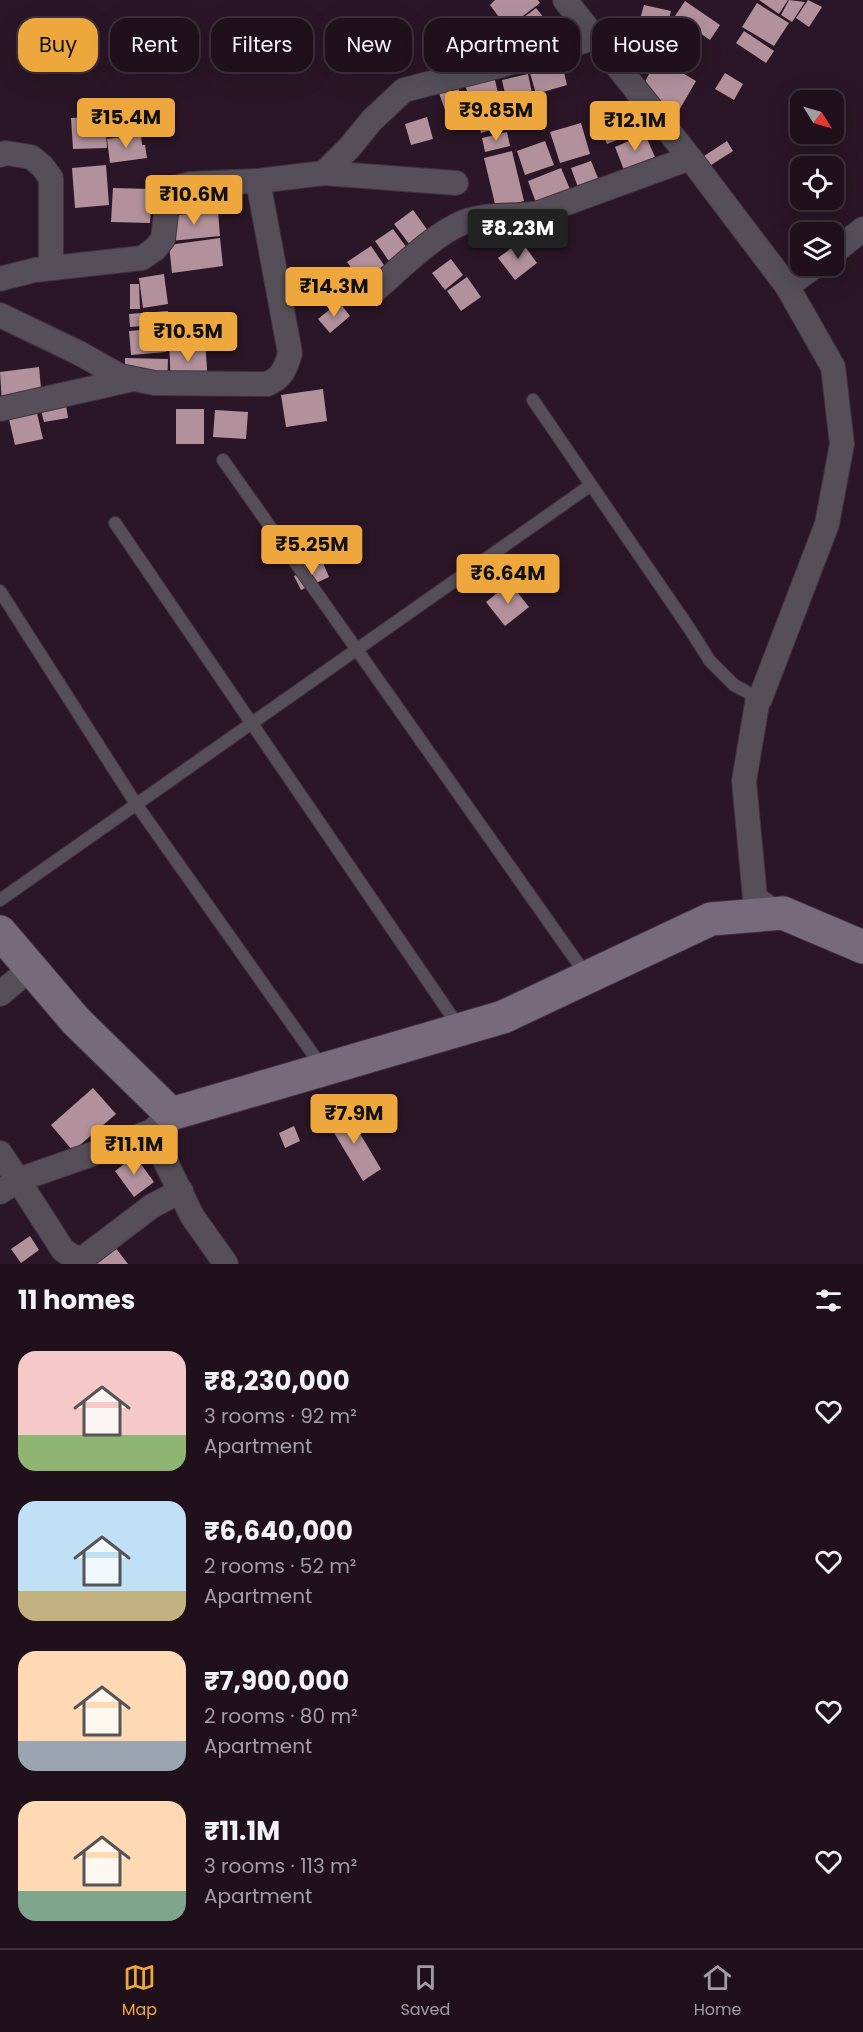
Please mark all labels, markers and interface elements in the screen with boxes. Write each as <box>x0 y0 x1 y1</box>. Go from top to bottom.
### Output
chip: Buy <box>18 18 98 72</box>
chip: Rent <box>110 18 199 72</box>
chip: Filters <box>211 18 313 72</box>
chip: New <box>325 18 412 72</box>
chip: Apartment <box>424 18 580 72</box>
chip: House <box>592 18 700 72</box>
north arrow <box>790 90 844 144</box>
map controls <box>790 90 844 276</box>
pin: ₹9.85M <box>447 91 545 142</box>
text: ₹9.85M <box>459 96 533 124</box>
pin: ₹15.4M <box>77 98 175 149</box>
pin: ₹12.1M <box>586 101 684 152</box>
text: ₹15.4M <box>91 103 161 131</box>
text: ₹12.1M <box>604 106 666 134</box>
button: locate <box>790 156 844 210</box>
pin: ₹10.6M <box>145 175 243 226</box>
text: ₹10.6M <box>159 180 229 208</box>
pin: ₹8.23M <box>469 209 567 260</box>
text: ₹8.23M <box>482 214 554 242</box>
button: layers <box>790 222 844 276</box>
pin: ₹14.3M <box>285 267 383 318</box>
text: ₹14.3M <box>299 272 369 300</box>
pin: ₹10.5M <box>139 312 237 363</box>
text: ₹10.5M <box>153 317 223 345</box>
pin: ₹5.25M <box>263 525 361 576</box>
text: ₹5.25M <box>275 530 349 558</box>
pin: ₹6.64M <box>459 554 557 605</box>
text: ₹6.64M <box>471 559 545 587</box>
pin: ₹7.9M <box>312 1094 396 1145</box>
text: ₹7.9M <box>325 1099 383 1127</box>
pin: ₹11.1M <box>85 1125 183 1176</box>
text: ₹11.1M <box>105 1130 163 1158</box>
text: 11 homes <box>18 1282 135 1318</box>
icon: filters <box>812 1284 845 1317</box>
text: ₹8,230,000 <box>204 1363 350 1399</box>
icon: home <box>66 1375 138 1447</box>
icon: heart <box>812 1395 845 1428</box>
text: 3 rooms · 92 m² <box>204 1402 357 1430</box>
text: Apartment <box>204 1432 312 1460</box>
text: ₹6,640,000 <box>204 1513 353 1549</box>
icon: home <box>66 1525 138 1597</box>
icon: heart <box>812 1545 845 1578</box>
text: 2 rooms · 52 m² <box>204 1552 356 1580</box>
text: Apartment <box>204 1582 312 1610</box>
text: ₹7,900,000 <box>204 1663 349 1699</box>
icon: home <box>66 1675 138 1747</box>
icon: heart <box>812 1695 845 1728</box>
text: 2 rooms · 80 m² <box>204 1702 358 1730</box>
text: Apartment <box>204 1732 312 1760</box>
text: ₹11.1M <box>204 1813 280 1849</box>
icon: home <box>66 1825 138 1897</box>
icon: heart <box>812 1845 845 1878</box>
text: 3 rooms · 113 m² <box>204 1852 357 1880</box>
text: Apartment <box>204 1882 312 1910</box>
tab: Map <box>122 1961 157 2022</box>
tab: Saved <box>400 1961 450 2022</box>
tab: Home <box>694 1961 741 2022</box>

